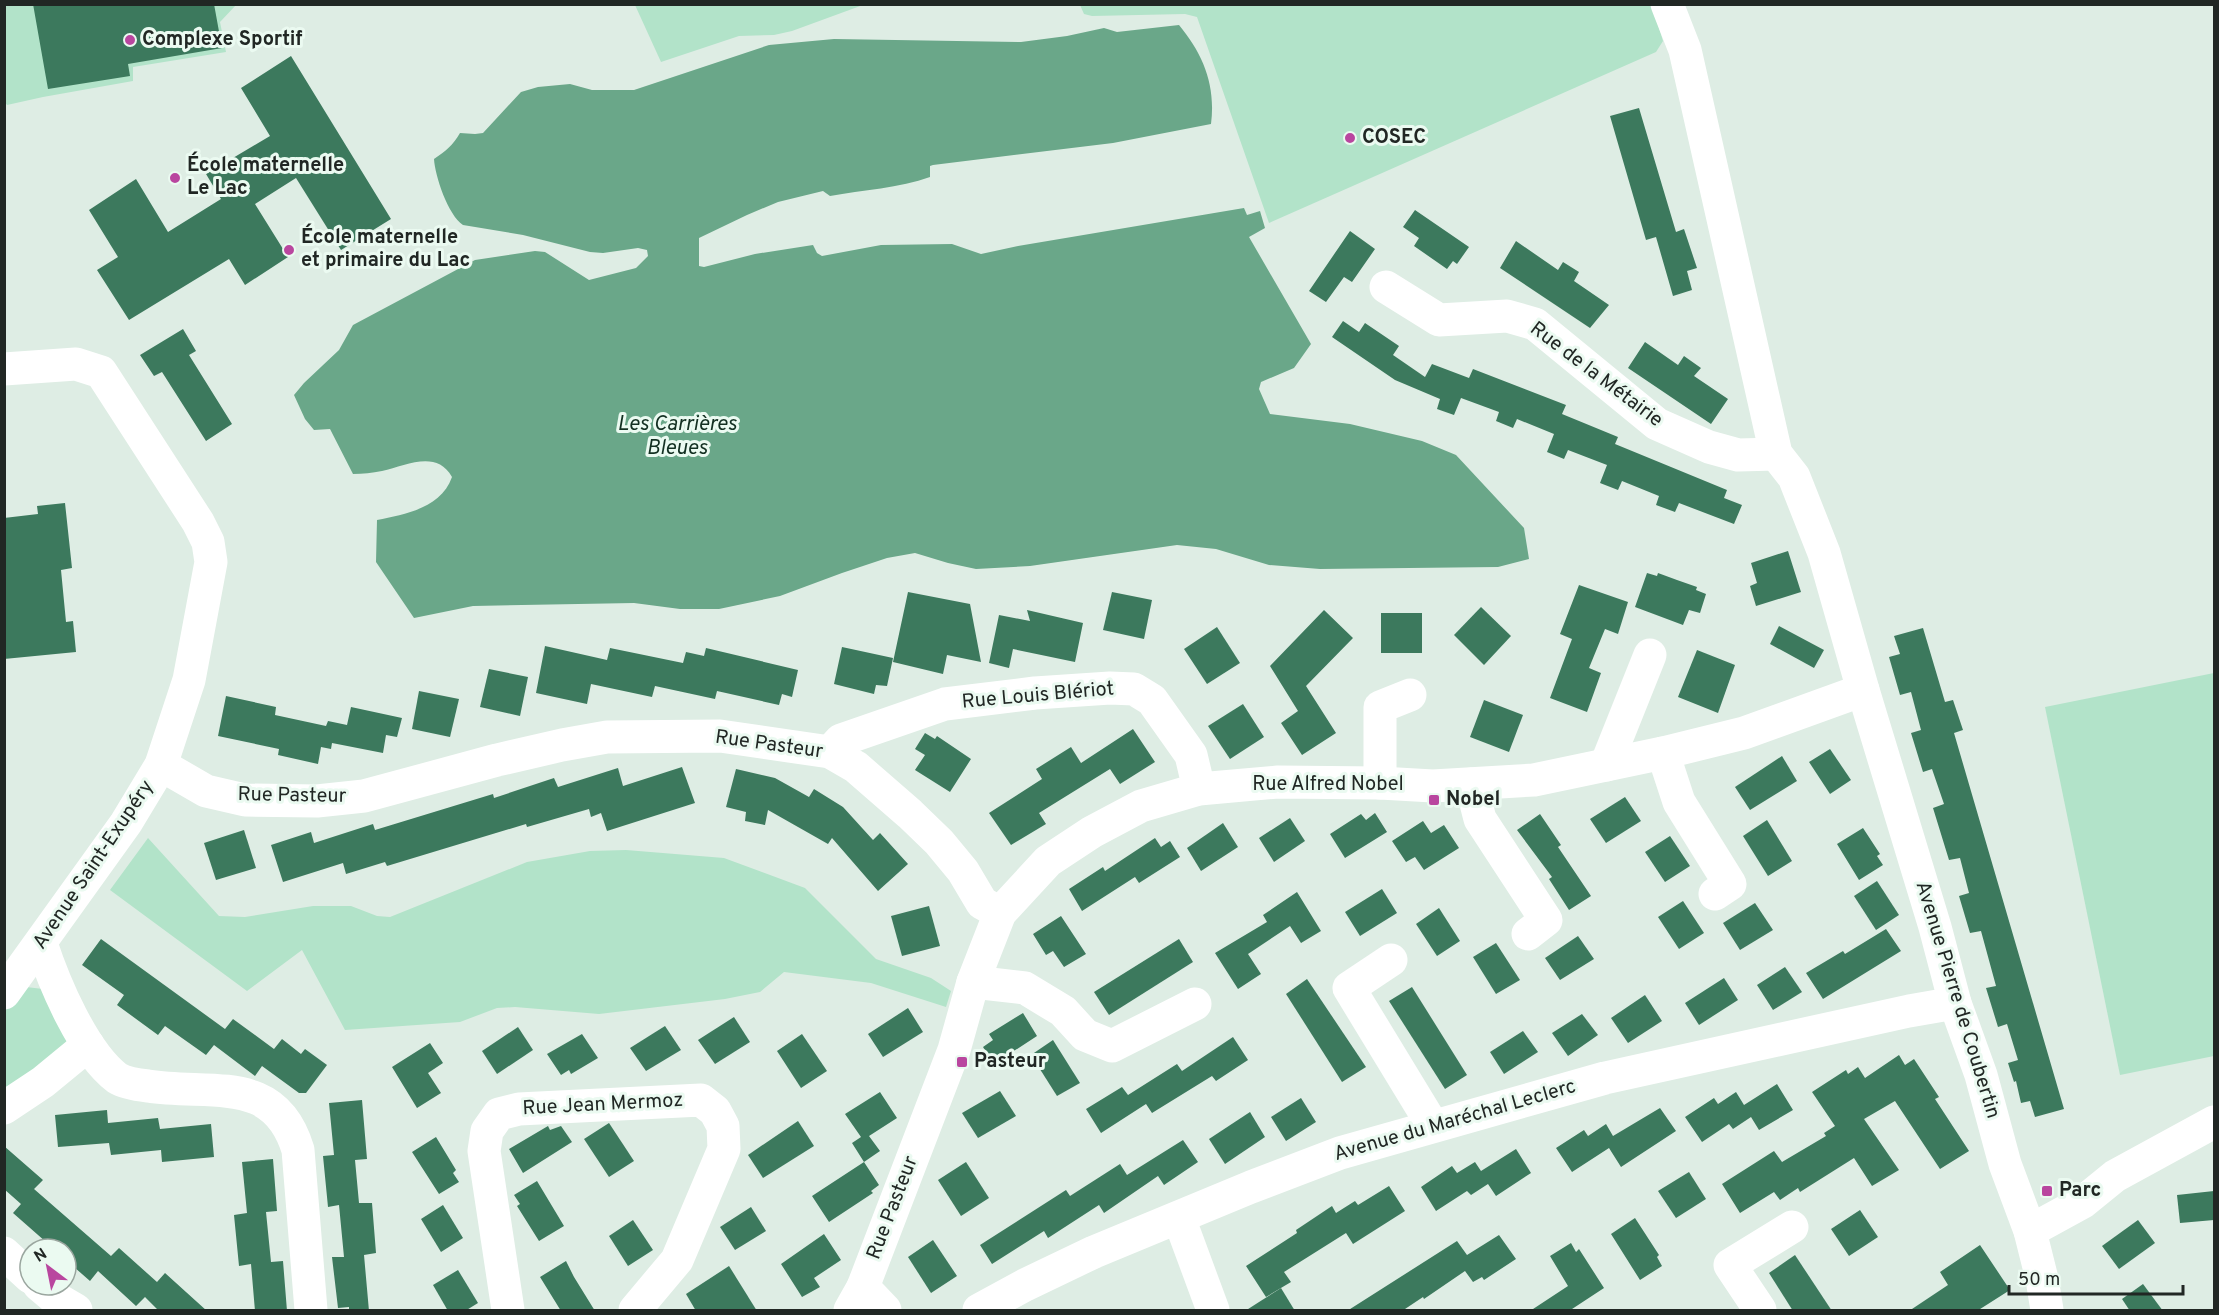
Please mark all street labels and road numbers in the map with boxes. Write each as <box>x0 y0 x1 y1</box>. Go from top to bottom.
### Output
street label: Rue de la Métairie <box>1524 316 1668 434</box>
street label: Rue Louis Blériot <box>961 676 1115 716</box>
street label: Rue Pasteur <box>713 725 825 765</box>
street label: Rue Alfred Nobel <box>1252 772 1404 798</box>
street label: Avenue Saint-Exupéry <box>28 775 160 955</box>
street label: Rue Pasteur <box>237 782 347 810</box>
street label: Avenue Pierre de Coubertin <box>1908 878 2006 1122</box>
street label: Avenue du Maréchal Leclerc <box>1331 1074 1579 1168</box>
street label: Rue Jean Mermoz <box>522 1088 684 1122</box>
street label: Rue Pasteur <box>861 1152 925 1263</box>

